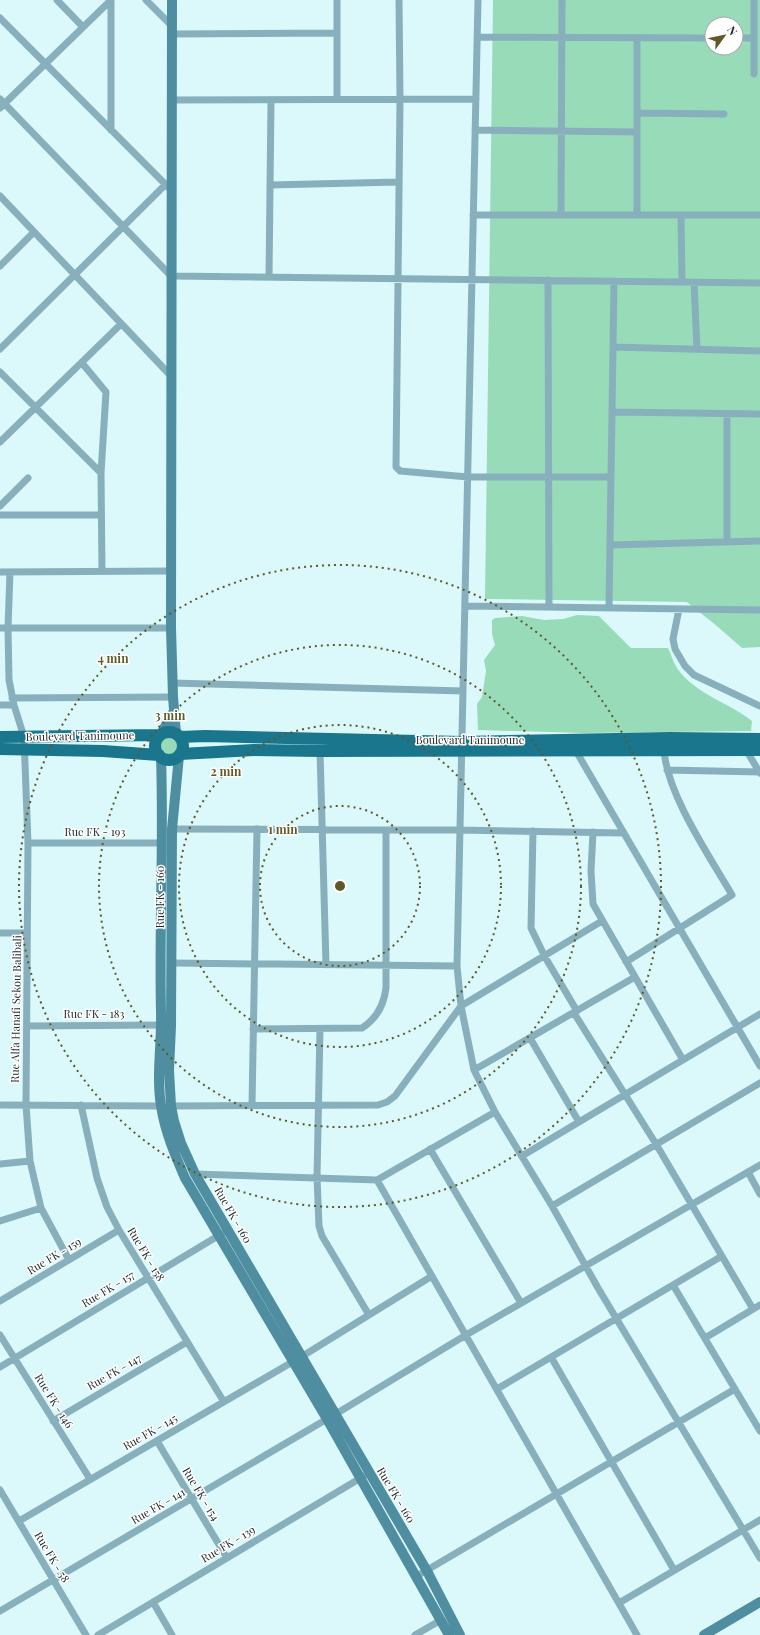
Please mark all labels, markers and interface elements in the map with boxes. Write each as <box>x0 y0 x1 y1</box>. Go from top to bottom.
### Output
north arrow <box>704 16 744 56</box>
text: N <box>724 23 741 38</box>
text: 4 min <box>97 650 129 666</box>
text: 3 min <box>155 707 186 723</box>
street label: Boulevard Tanimoune <box>26 727 135 744</box>
street label: Boulevard Tanimoune <box>416 732 525 747</box>
text: 2 min <box>211 763 242 779</box>
text: 1 min <box>268 821 298 837</box>
street label: Rue FK - 193 <box>65 824 125 839</box>
street label: Rue FK - 160 <box>152 865 167 928</box>
centre of rings <box>333 879 347 893</box>
street label: Rue Alfa Hanafi Sekou Balibali <box>7 935 24 1083</box>
street label: Rue FK - 183 <box>64 1006 124 1021</box>
street label: Rue FK - 160 <box>211 1184 256 1246</box>
street label: Rue FK - 158 <box>124 1224 169 1284</box>
street label: Rue FK - 159 <box>24 1233 84 1278</box>
street label: Rue FK - 157 <box>78 1267 137 1310</box>
street label: Rue FK - 147 <box>84 1350 144 1393</box>
street label: Rue FK - 146 <box>32 1371 77 1431</box>
street label: Rue FK - 145 <box>120 1410 180 1453</box>
street label: Rue FK - 154 <box>179 1464 224 1524</box>
street label: Rue FK - 160 <box>374 1464 419 1526</box>
street label: Rue FK - 141 <box>128 1484 187 1527</box>
street label: Rue FK - 139 <box>198 1521 258 1566</box>
street label: Rue FK - 58 <box>31 1529 74 1585</box>

